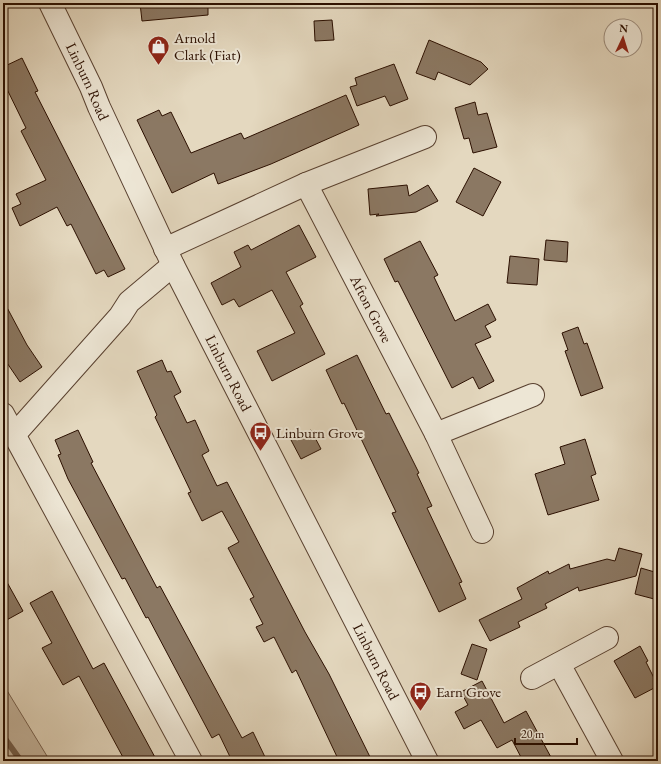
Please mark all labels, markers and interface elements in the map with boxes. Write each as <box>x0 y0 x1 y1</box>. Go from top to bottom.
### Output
north arrow <box>603 18 643 58</box>
text: N <box>619 21 629 35</box>
place label: Arnold Clark (Fiat) <box>173 28 241 64</box>
shop icon: Arnold Clark (Fiat) <box>146 34 172 67</box>
street label: Linburn Road <box>62 39 114 124</box>
street label: Afton Grove <box>346 271 397 346</box>
street label: Linburn Road <box>201 331 256 415</box>
bus stop icon: Linburn Grove <box>247 420 273 453</box>
place label: Linburn Grove <box>276 423 363 442</box>
street label: Linburn Road <box>349 620 404 703</box>
bus stop icon: Earn Grove <box>407 679 433 712</box>
place label: Earn Grove <box>436 682 501 701</box>
scale bar <box>515 720 577 746</box>
text: 20 m <box>521 726 545 742</box>

